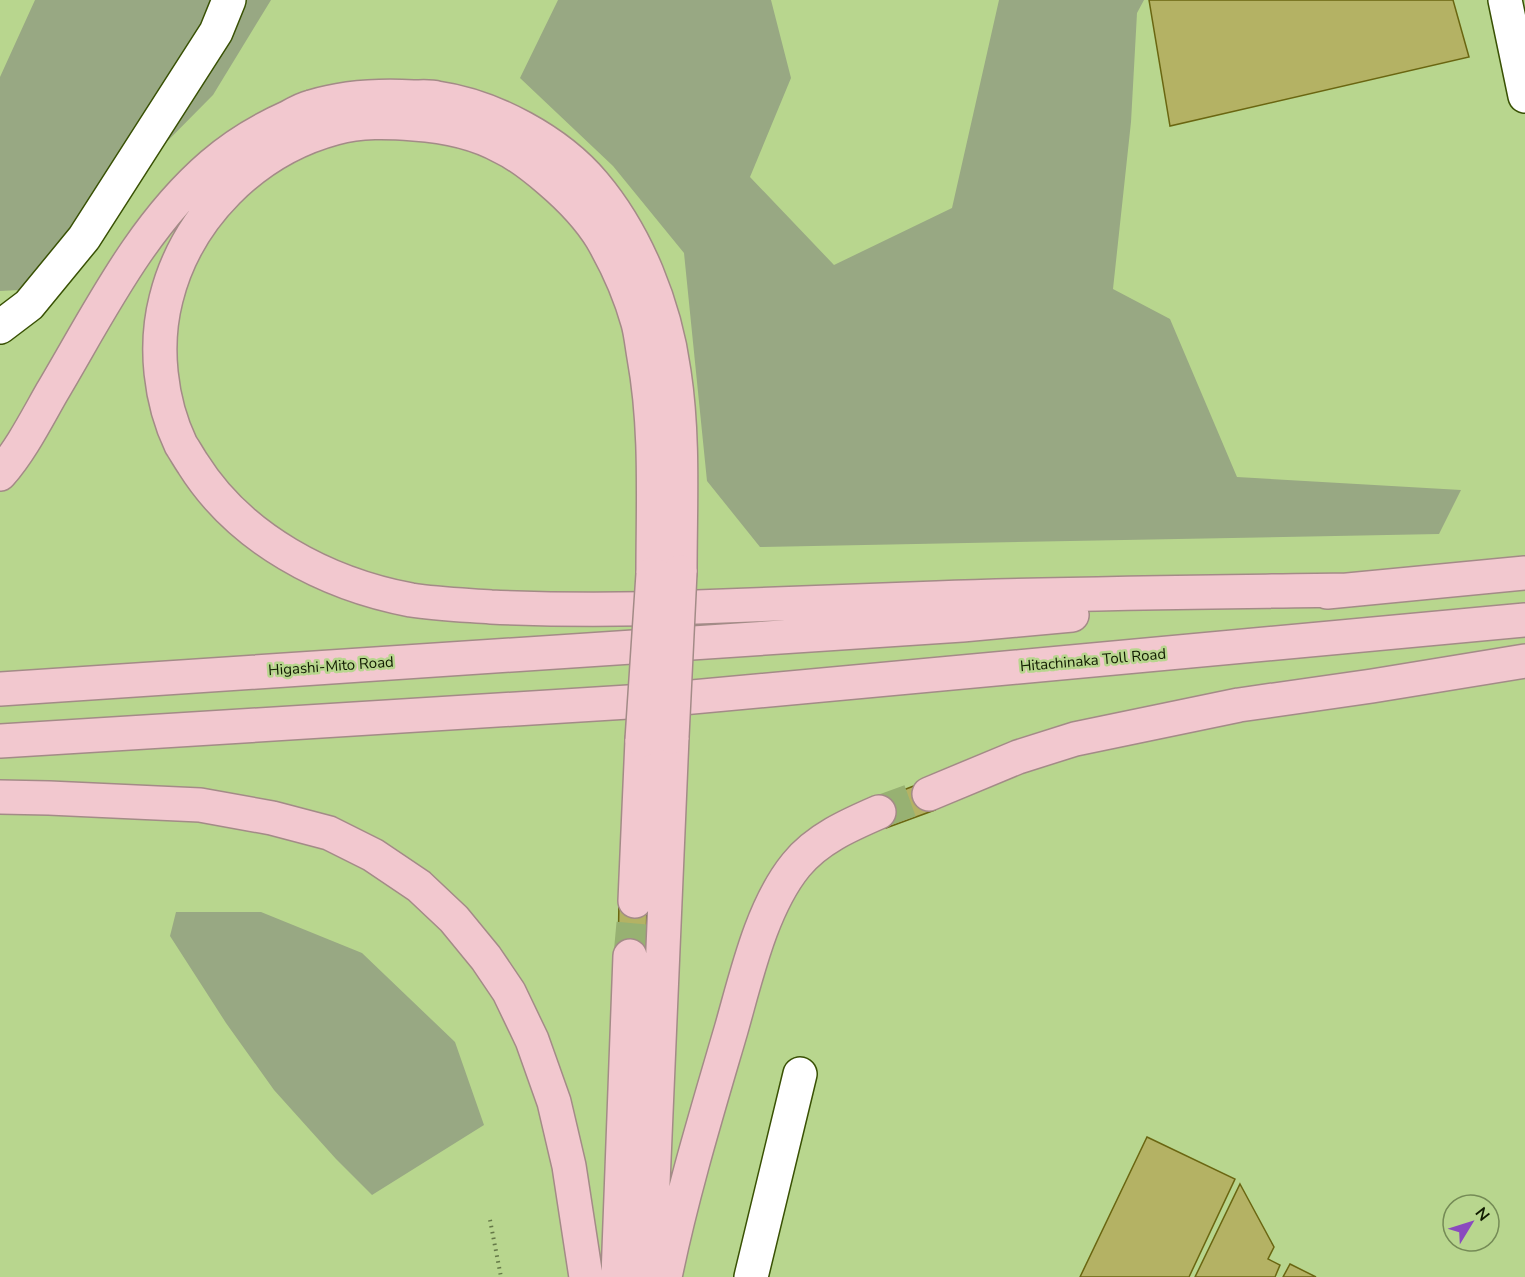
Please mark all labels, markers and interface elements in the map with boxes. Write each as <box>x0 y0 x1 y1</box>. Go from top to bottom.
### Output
street label: Hitachinaka Toll Road <box>1019 644 1167 676</box>
street label: Higashi-Mito Road <box>268 652 394 680</box>
north arrow <box>1441 1193 1501 1253</box>
text: N <box>1470 1203 1494 1226</box>

